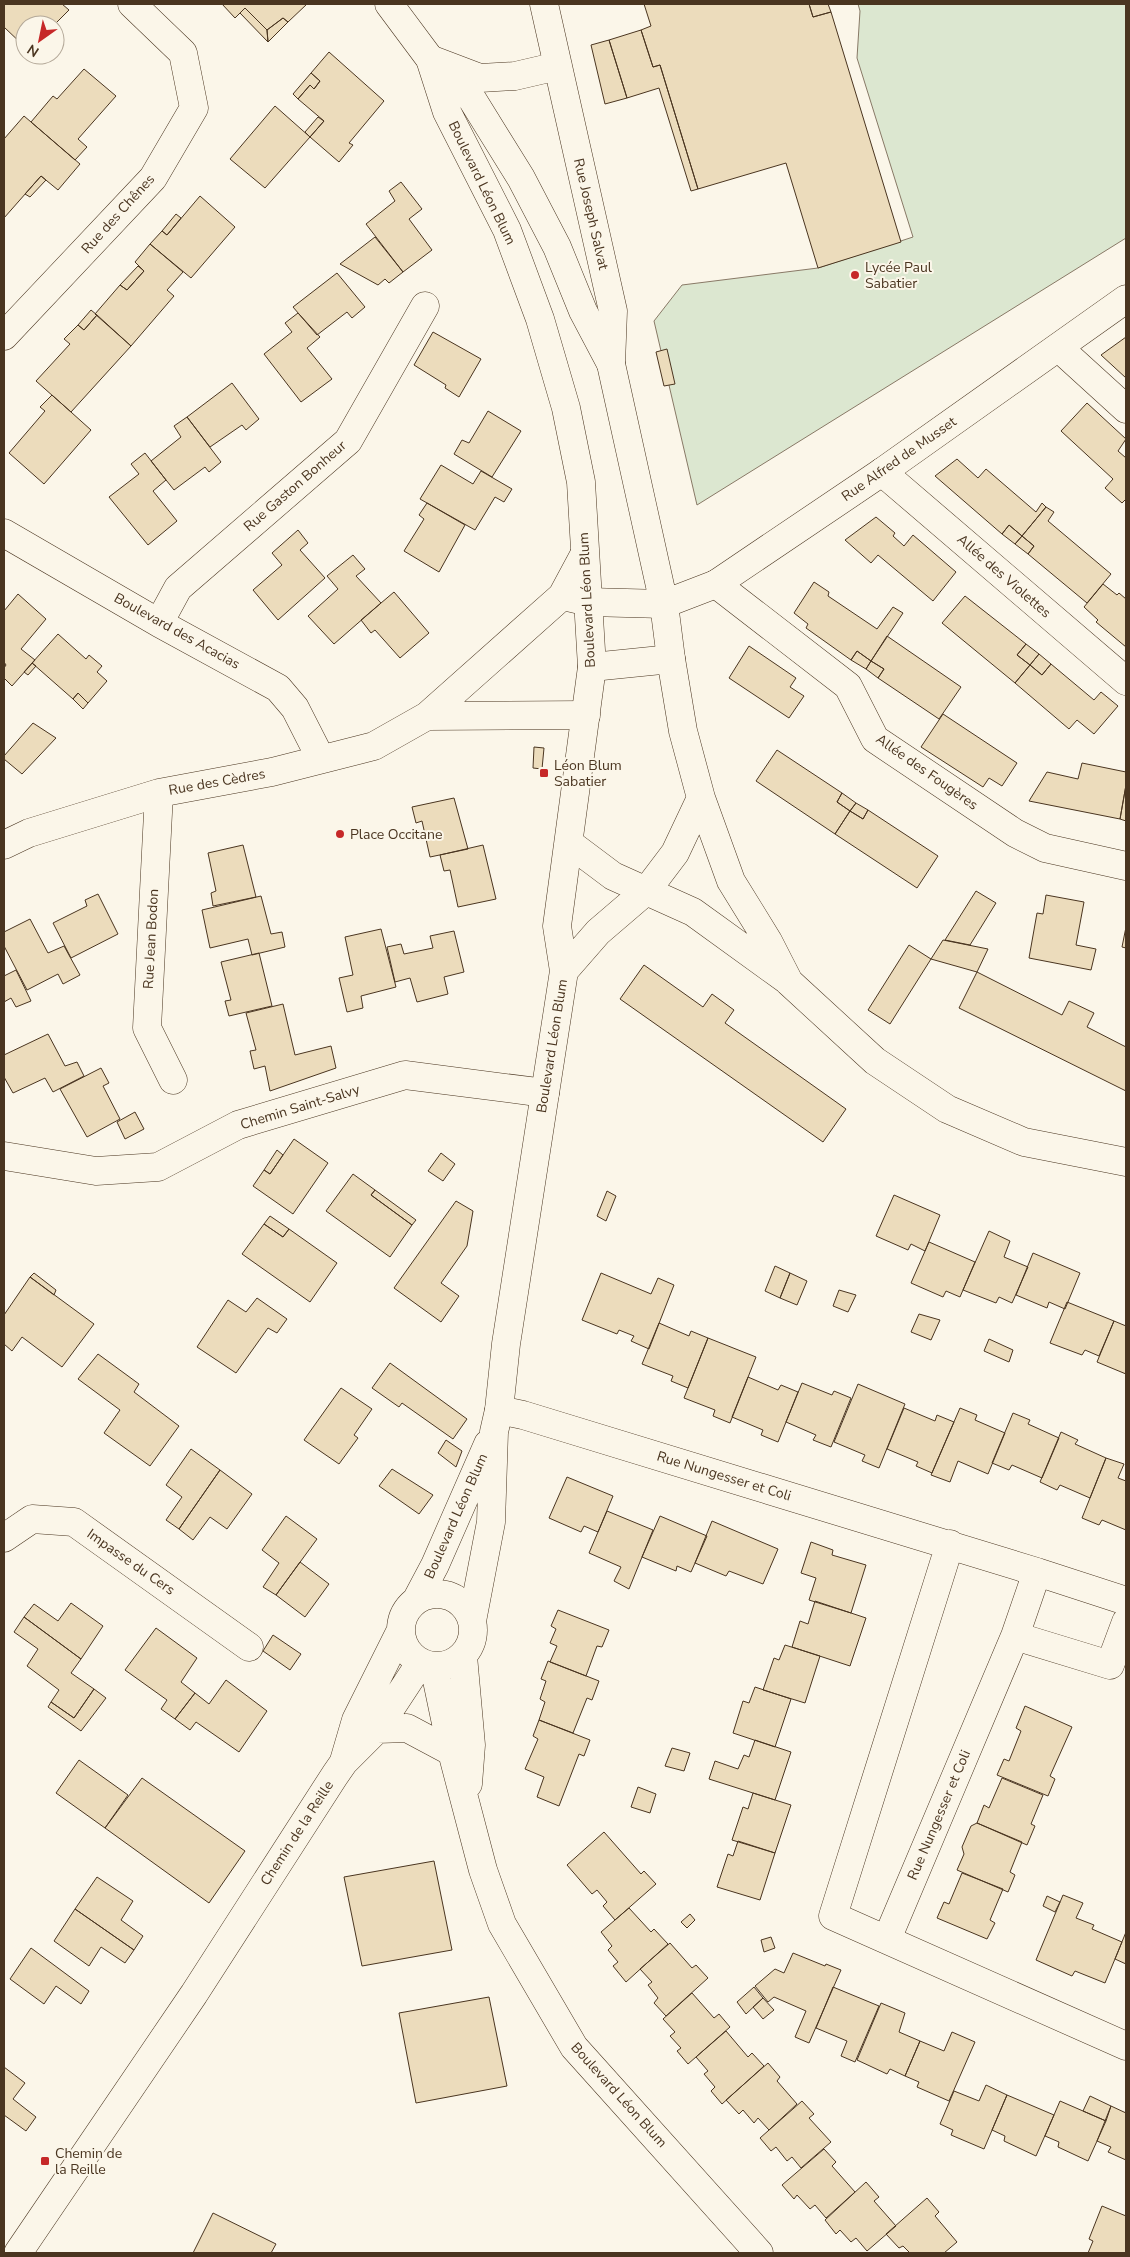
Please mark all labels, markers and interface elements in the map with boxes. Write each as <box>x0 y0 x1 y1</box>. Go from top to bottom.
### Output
north arrow <box>15 15 65 65</box>
text: N <box>24 40 43 61</box>
street label: Boulevard Léon Blum <box>444 118 520 248</box>
street label: Rue Joseph Salvat <box>569 156 613 272</box>
street label: Rue des Chênes <box>77 170 159 258</box>
place label: Lycée Paul Sabatier <box>865 258 933 293</box>
marker: Lycée Paul Sabatier <box>849 269 861 281</box>
street label: Rue Alfred de Musset <box>838 412 960 506</box>
street label: Rue Gaston Bonheur <box>240 436 350 536</box>
street label: Allée des Violettes <box>953 530 1055 622</box>
street label: Boulevard Léon Blum <box>574 532 600 668</box>
street label: Boulevard des Acacias <box>111 588 244 674</box>
street label: Allée des Fougères <box>872 730 982 815</box>
place label: Léon Blum Sabatier <box>554 756 622 791</box>
street label: Rue des Cèdres <box>167 764 267 800</box>
marker: Léon Blum Sabatier <box>538 767 550 779</box>
place label: Place Occitane <box>350 825 442 844</box>
marker: Place Occitane <box>334 828 346 840</box>
street label: Rue Jean Bodon <box>139 888 163 990</box>
street label: Boulevard Léon Blum <box>532 978 572 1114</box>
street label: Chemin Saint-Salvy <box>238 1080 363 1134</box>
street label: Rue Nungesser et Coli <box>654 1446 794 1506</box>
street label: Boulevard Léon Blum <box>420 1450 492 1582</box>
street label: Impasse du Cers <box>83 1525 179 1600</box>
street label: Rue Nungesser et Coli <box>903 1747 975 1883</box>
street label: Chemin de la Reille <box>256 1777 338 1889</box>
street label: Boulevard Léon Blum <box>567 2038 671 2152</box>
place label: Chemin de la Reille <box>55 2144 122 2179</box>
marker: Chemin de la Reille <box>39 2155 51 2167</box>

